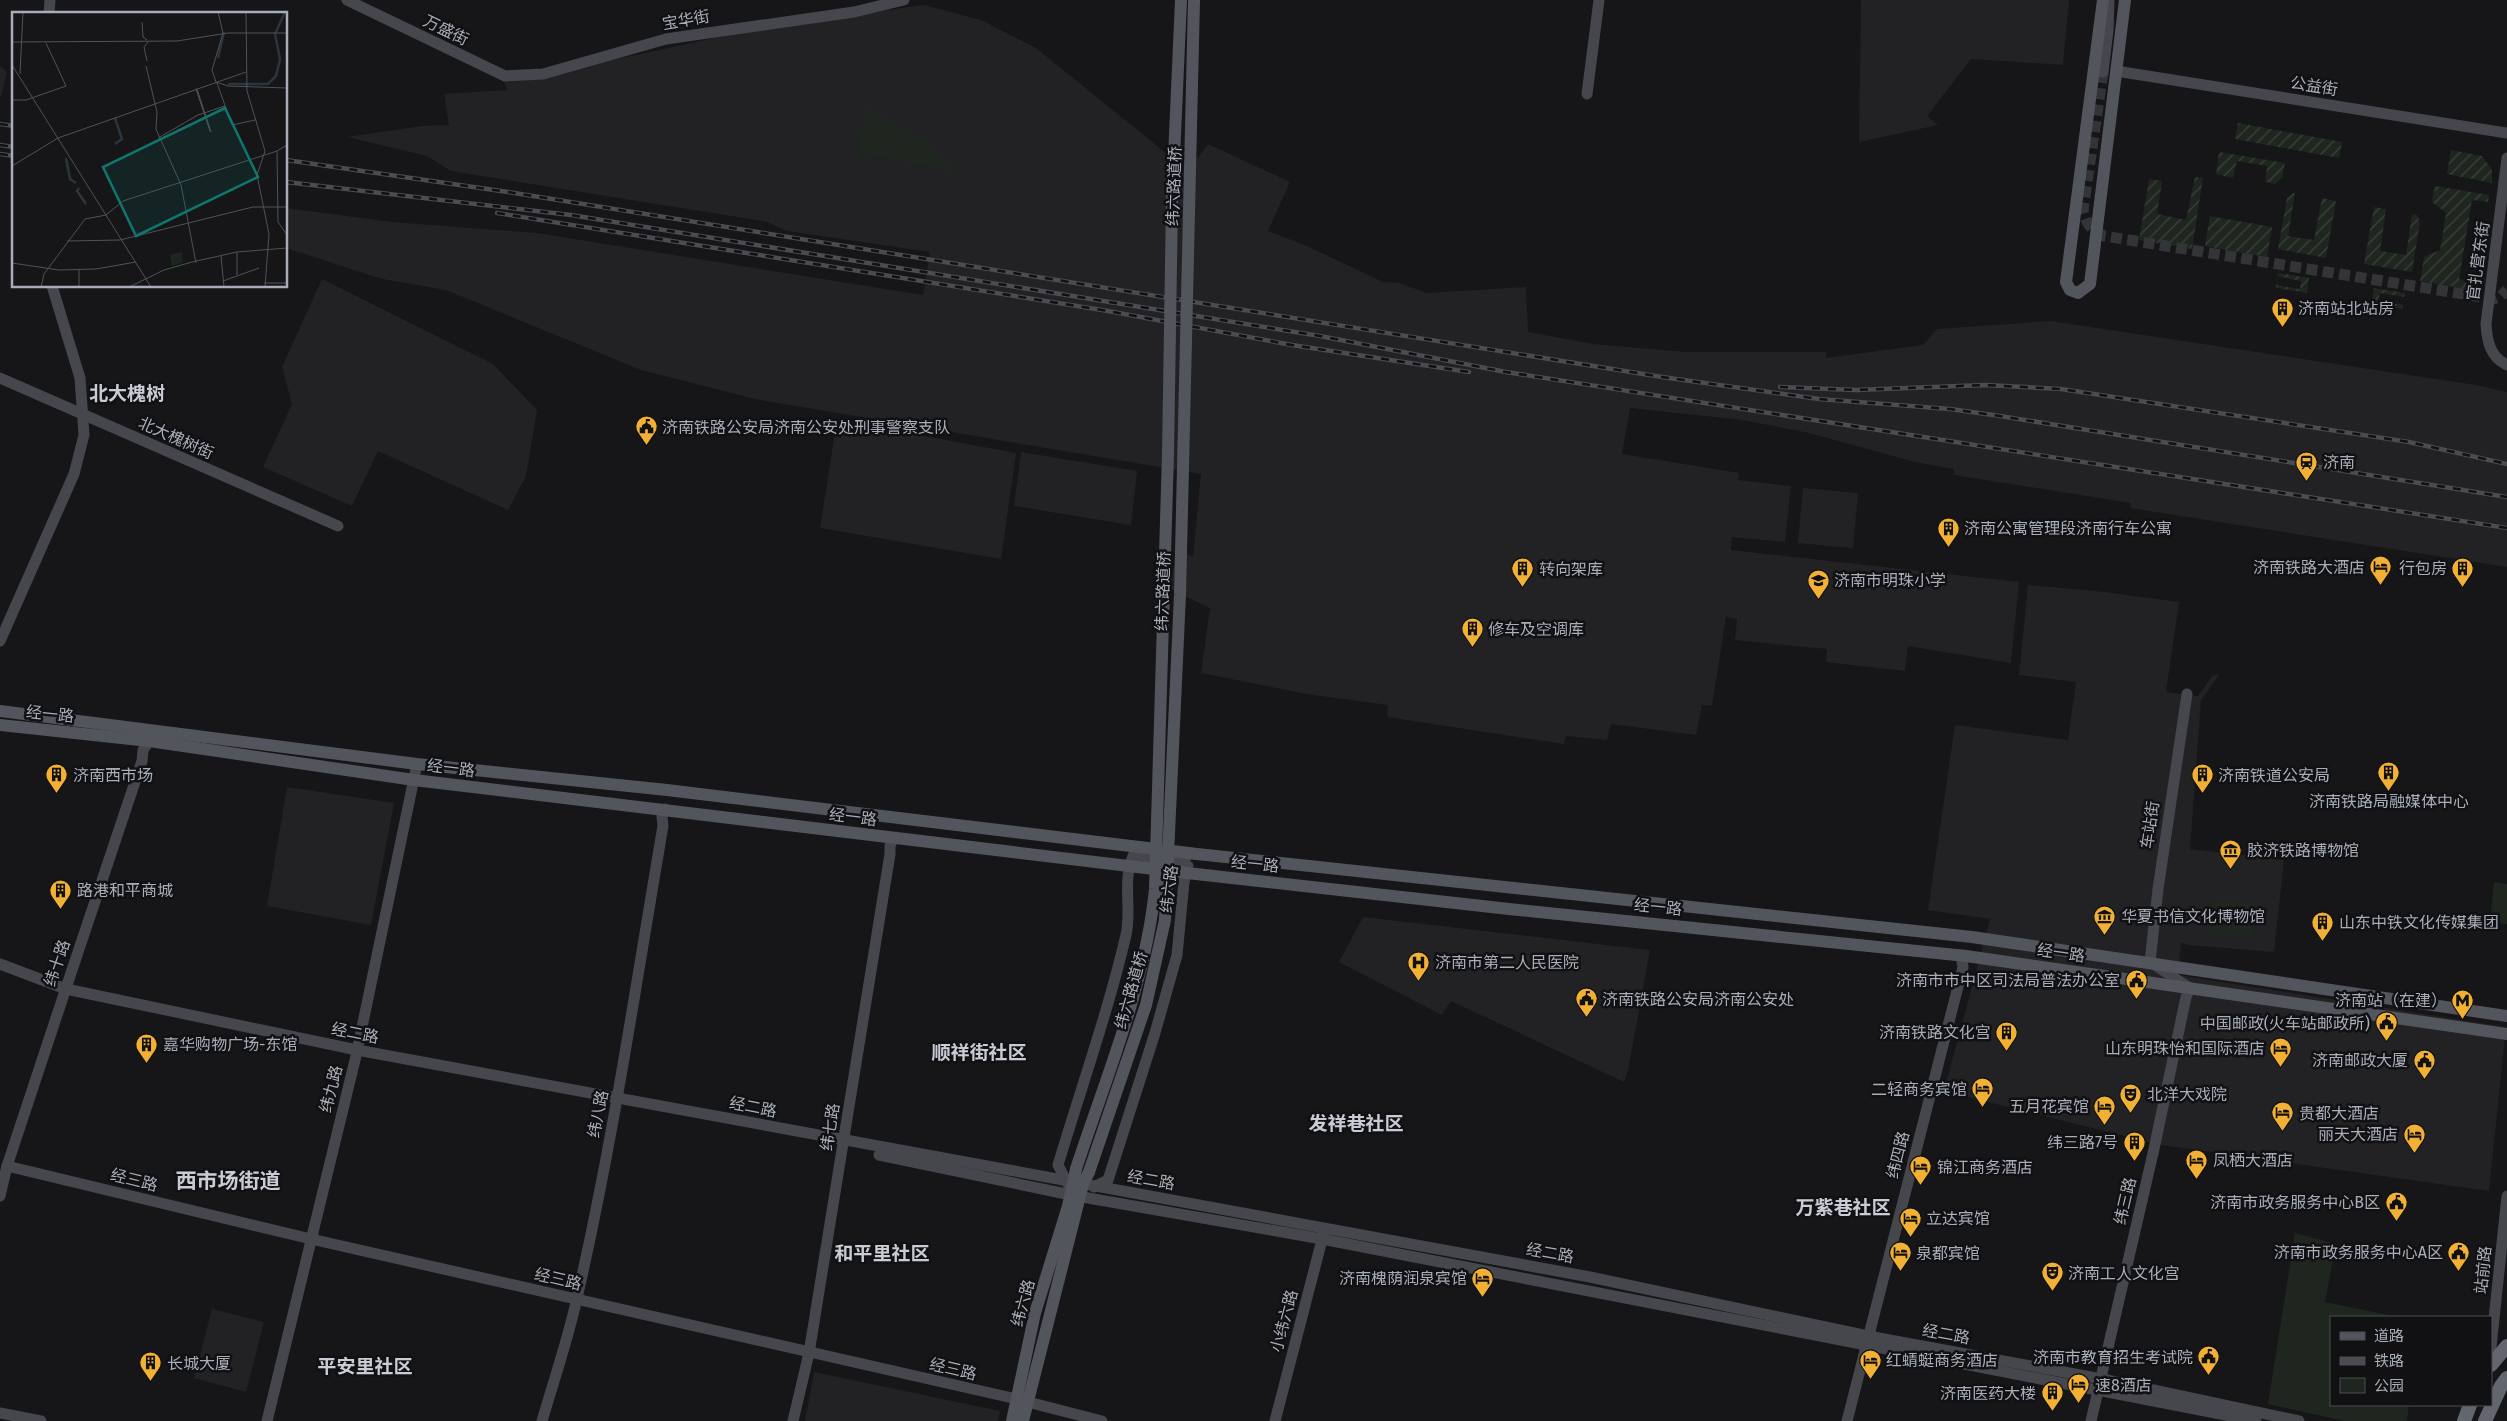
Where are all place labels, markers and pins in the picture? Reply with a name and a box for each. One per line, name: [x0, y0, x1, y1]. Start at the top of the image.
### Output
building icon: 济南站北站房: [2270, 296, 2294, 327]
place label: 济南站北站房: [2298, 299, 2394, 318]
public building icon: 济南铁路公安局济南公安处刑事警察支队: [634, 415, 658, 446]
place label: 济南铁路公安局济南公安处刑事警察支队: [662, 418, 950, 437]
station icon: 济南: [2295, 450, 2319, 481]
place label: 济南: [2323, 453, 2355, 472]
building icon: 济南公寓管理段济南行车公寓: [1936, 516, 1960, 547]
place label: 济南公寓管理段济南行车公寓: [1964, 519, 2172, 538]
hotel icon: 济南铁路大酒店: [2369, 555, 2393, 586]
building icon: 行包房: [2451, 556, 2475, 587]
building icon: 转向架库: [1511, 557, 1535, 588]
place label: 济南铁路大酒店: [2253, 558, 2365, 577]
place label: 行包房: [2399, 559, 2447, 578]
place label: 转向架库: [1539, 560, 1603, 579]
school or university icon: 济南市明珠小学: [1806, 568, 1830, 599]
place label: 济南市明珠小学: [1834, 571, 1946, 590]
building icon: 修车及空调库: [1460, 617, 1484, 648]
place label: 修车及空调库: [1488, 620, 1584, 639]
building icon: 济南铁路局融媒体中心: [2377, 760, 2401, 791]
building icon: 济南西市场: [45, 763, 69, 794]
building icon: 济南铁道公安局: [2190, 763, 2214, 794]
place label: 济南西市场: [73, 766, 153, 785]
place label: 济南铁道公安局: [2218, 766, 2330, 785]
place label: 济南铁路局融媒体中心: [2309, 792, 2469, 811]
museum icon: 胶济铁路博物馆: [2219, 838, 2243, 869]
place label: 胶济铁路博物馆: [2247, 841, 2359, 860]
building icon: 路港和平商城: [49, 878, 73, 909]
place label: 路港和平商城: [77, 881, 173, 900]
museum icon: 华夏书信文化博物馆: [2093, 904, 2117, 935]
place label: 华夏书信文化博物馆: [2121, 907, 2265, 926]
building icon: 山东中铁文化传媒集团: [2311, 910, 2335, 941]
place label: 山东中铁文化传媒集团: [2339, 913, 2499, 932]
hospital icon: 济南市第二人民医院: [1407, 950, 1431, 981]
place label: 济南市第二人民医院: [1435, 953, 1579, 972]
public building icon: 济南市市中区司法局普法办公室: [2124, 968, 2148, 999]
place label: 济南市市中区司法局普法办公室: [1896, 971, 2120, 990]
public building icon: 济南铁路公安局济南公安处: [1574, 987, 1598, 1018]
metro station icon: 济南站（在建）: [2451, 988, 2475, 1019]
place label: 济南铁路公安局济南公安处: [1602, 990, 1794, 1009]
place label: 济南站（在建）: [2335, 991, 2447, 1010]
public building icon: 中国邮政(火车站邮政所): [2374, 1011, 2398, 1042]
place label: 中国邮政(火车站邮政所): [2200, 1014, 2370, 1033]
building icon: 济南铁路文化宫: [1995, 1020, 2019, 1051]
place label: 济南铁路文化宫: [1879, 1023, 1991, 1042]
building icon: 嘉华购物广场-东馆: [135, 1032, 159, 1063]
place label: 嘉华购物广场-东馆: [163, 1035, 297, 1054]
hotel icon: 山东明珠怡和国际酒店: [2269, 1036, 2293, 1067]
place label: 山东明珠怡和国际酒店: [2105, 1039, 2265, 1058]
public building icon: 济南邮政大厦: [2412, 1048, 2436, 1079]
place label: 济南邮政大厦: [2312, 1051, 2408, 1070]
hotel icon: 二轻商务宾馆: [1971, 1077, 1995, 1108]
place label: 二轻商务宾馆: [1871, 1080, 1967, 1099]
theatre icon: 北洋大戏院: [2119, 1082, 2143, 1113]
place label: 北洋大戏院: [2147, 1085, 2227, 1104]
hotel icon: 五月花宾馆: [2093, 1094, 2117, 1125]
place label: 五月花宾馆: [2009, 1097, 2089, 1116]
hotel icon: 贵都大酒店: [2271, 1101, 2295, 1132]
place label: 贵都大酒店: [2299, 1104, 2379, 1123]
hotel icon: 丽天大酒店: [2402, 1122, 2426, 1153]
place label: 丽天大酒店: [2318, 1125, 2398, 1144]
building icon: 纬三路7号: [2122, 1130, 2146, 1161]
place label: 纬三路7号: [2047, 1133, 2118, 1152]
hotel icon: 凤栖大酒店: [2185, 1148, 2209, 1179]
place label: 凤栖大酒店: [2213, 1151, 2293, 1170]
hotel icon: 锦江商务酒店: [1909, 1155, 1933, 1186]
place label: 锦江商务酒店: [1937, 1158, 2033, 1177]
public building icon: 济南市政务服务中心B区: [2384, 1190, 2408, 1221]
place label: 济南市政务服务中心B区: [2210, 1193, 2380, 1212]
hotel icon: 立达宾馆: [1898, 1206, 1922, 1237]
place label: 立达宾馆: [1926, 1209, 1990, 1228]
public building icon: 济南市政务服务中心A区: [2447, 1240, 2471, 1271]
hotel icon: 泉都宾馆: [1888, 1241, 1912, 1272]
place label: 济南市政务服务中心A区: [2274, 1243, 2443, 1262]
place label: 泉都宾馆: [1916, 1244, 1980, 1263]
theatre icon: 济南工人文化宫: [2040, 1261, 2064, 1292]
place label: 济南工人文化宫: [2068, 1264, 2180, 1283]
hotel icon: 济南槐荫润泉宾馆: [1471, 1266, 1495, 1297]
place label: 济南槐荫润泉宾馆: [1339, 1269, 1467, 1288]
public building icon: 济南市教育招生考试院: [2197, 1345, 2221, 1376]
hotel icon: 红蜻蜓商务酒店: [1858, 1348, 1882, 1379]
place label: 济南市教育招生考试院: [2033, 1348, 2193, 1367]
building icon: 长城大厦: [139, 1351, 163, 1382]
place label: 红蜻蜓商务酒店: [1886, 1351, 1998, 1370]
place label: 长城大厦: [167, 1354, 231, 1373]
hotel icon: 速8酒店: [2067, 1373, 2091, 1404]
place label: 速8酒店: [2095, 1376, 2152, 1395]
building icon: 济南医药大楼: [2040, 1381, 2064, 1412]
place label: 济南医药大楼: [1940, 1384, 2036, 1403]

